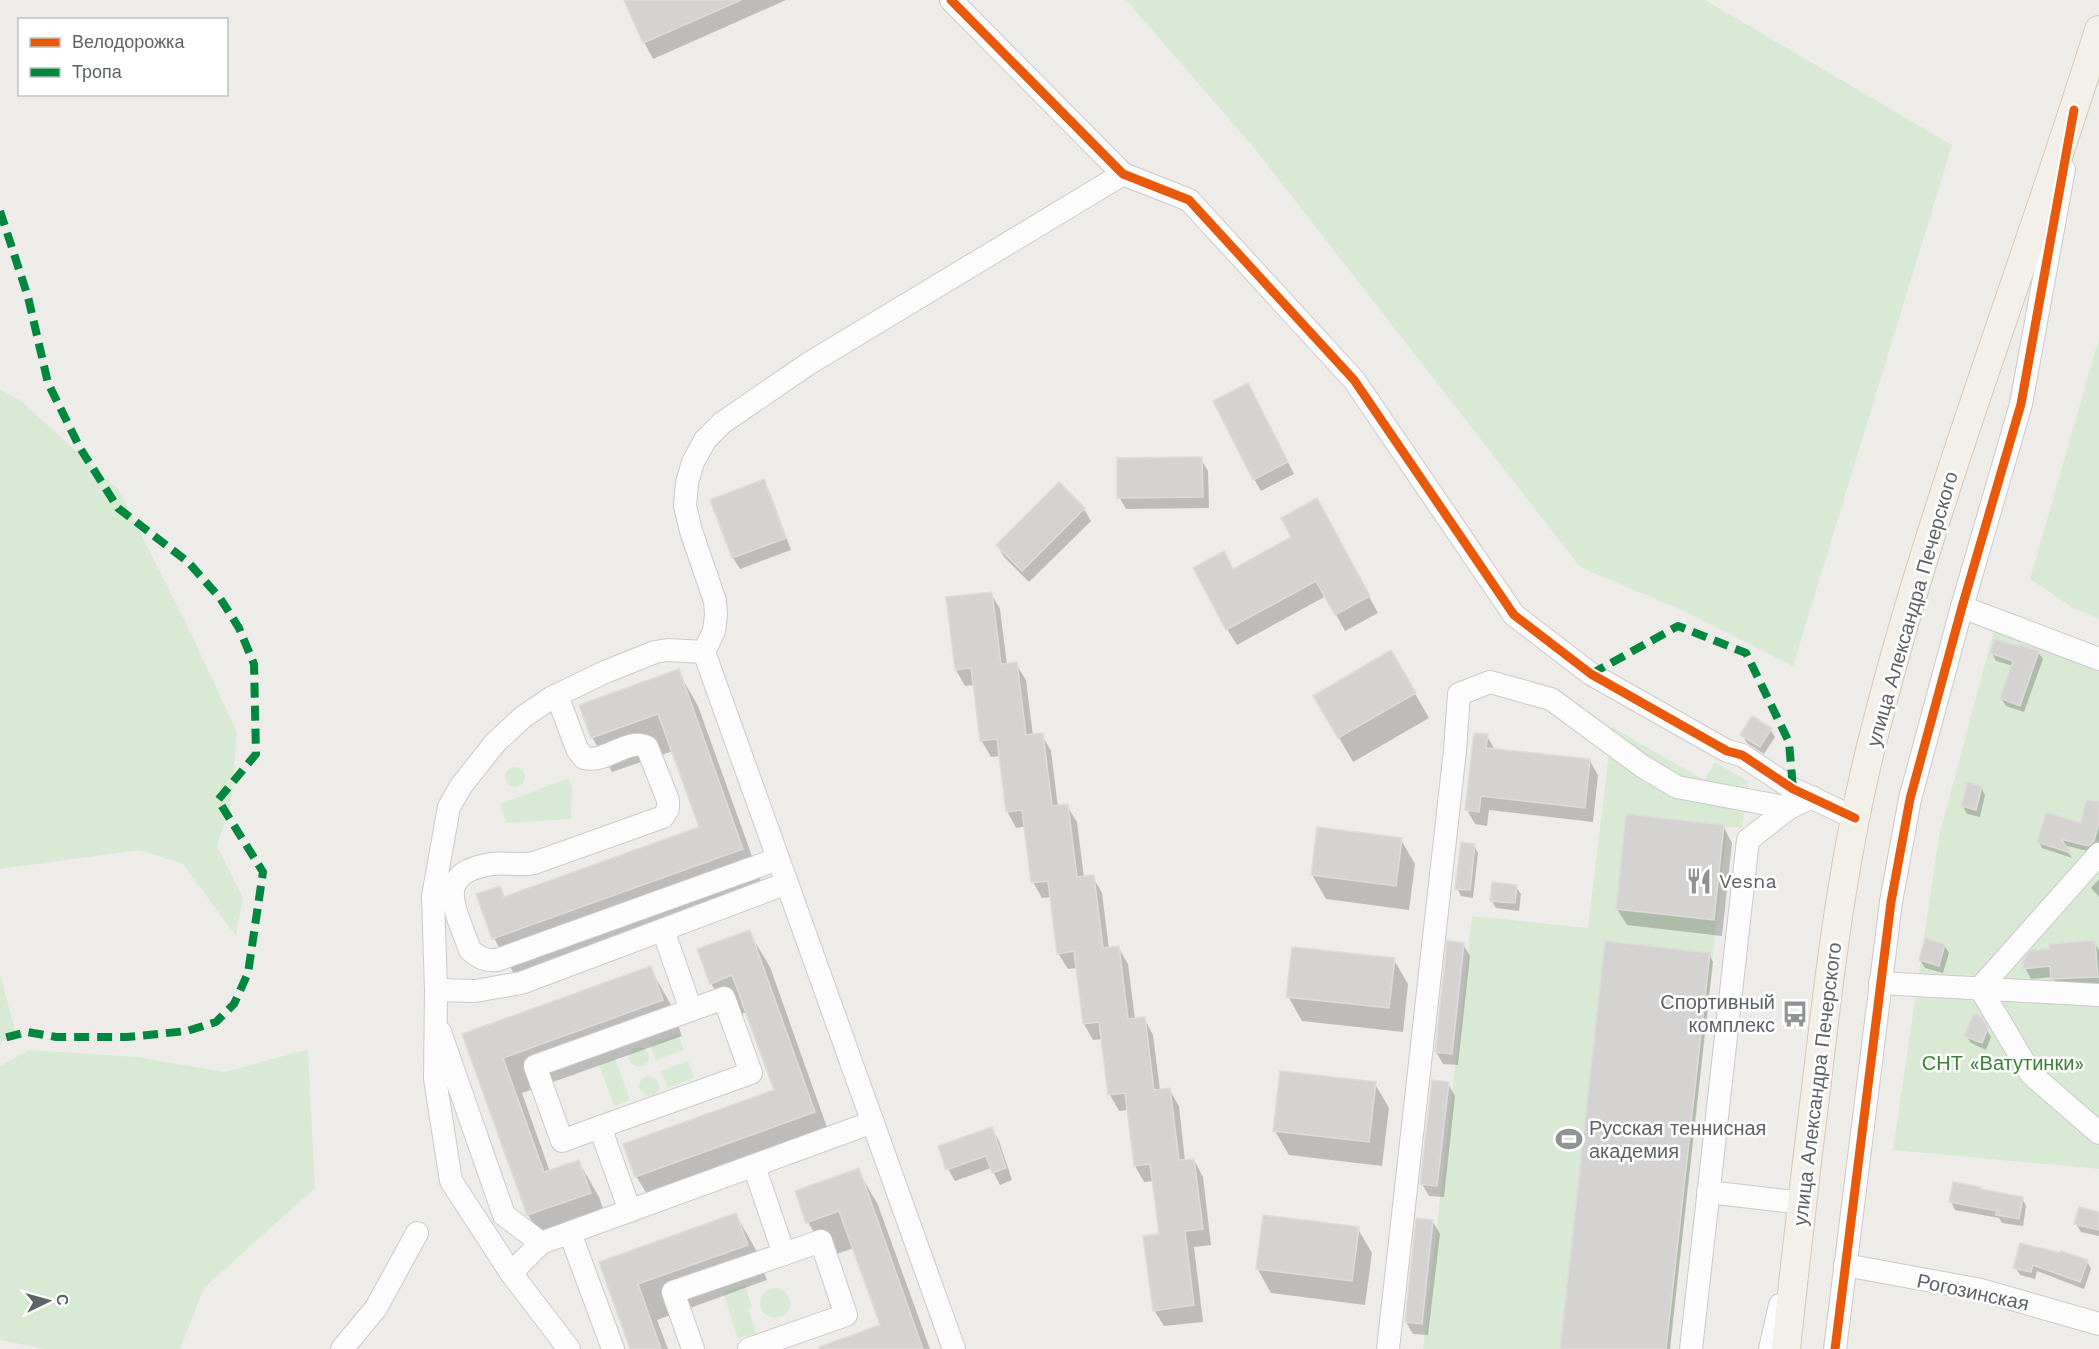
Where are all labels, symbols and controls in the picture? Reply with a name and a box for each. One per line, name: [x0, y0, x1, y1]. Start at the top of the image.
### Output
legend: [18, 18, 228, 96]
text: Велодорожка: [72, 31, 185, 52]
text: Тропа: [72, 61, 123, 82]
street label: улица Александра Печерского: [1861, 469, 1963, 749]
restaurant icon: Vesna: [1684, 866, 1714, 896]
place label: Vesna: [1719, 869, 1777, 893]
street label: улица Александра Печерского: [1788, 941, 1846, 1227]
place label: Спортивный комплекс: [1660, 990, 1775, 1037]
bus stop icon: Спортивный комплекс: [1780, 999, 1810, 1029]
park label: СНТ «Ватутинки»: [1922, 1051, 2084, 1075]
place label: Русская теннисная академия: [1589, 1116, 1766, 1163]
sports icon: Русская теннисная академия: [1554, 1124, 1584, 1154]
street label: Рогозинская: [1915, 1268, 2031, 1316]
north arrow: [18, 1271, 78, 1331]
text: С: [52, 1293, 72, 1307]

